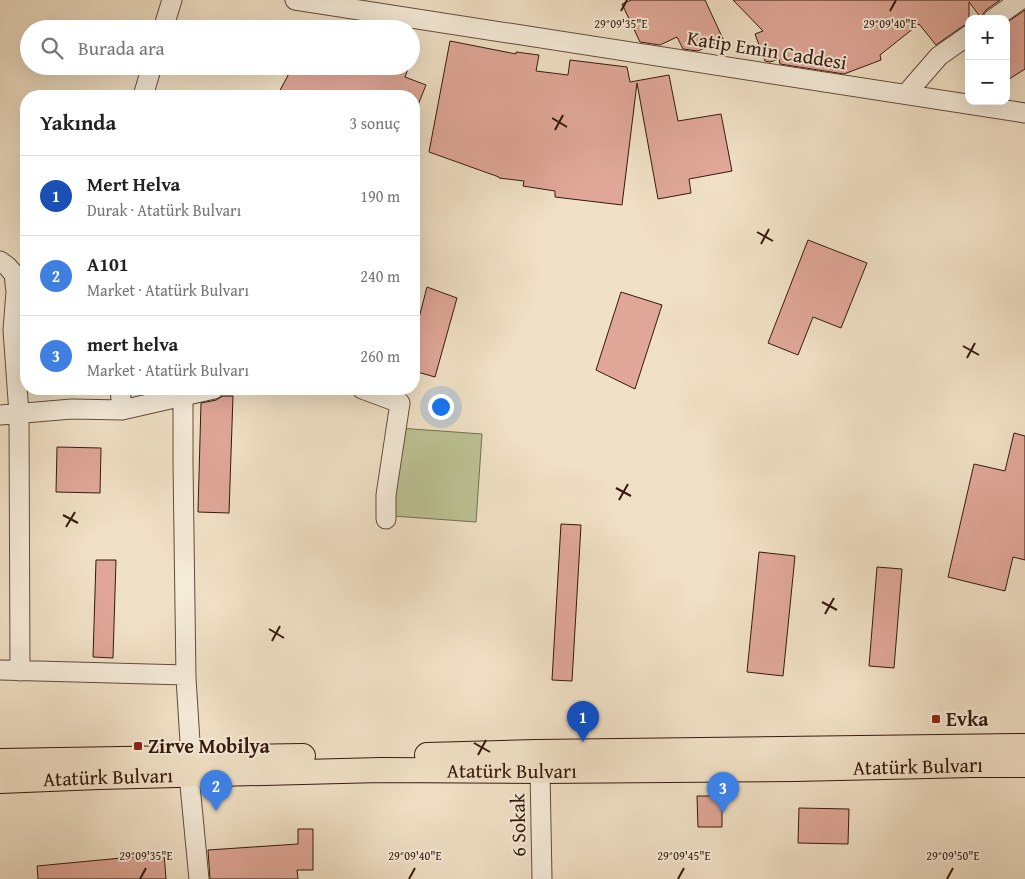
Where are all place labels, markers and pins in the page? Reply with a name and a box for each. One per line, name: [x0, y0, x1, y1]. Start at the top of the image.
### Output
pin: 1: [567, 701, 599, 742]
place label: Evka: [946, 704, 989, 733]
marker: Evka: [930, 713, 942, 725]
place label: Zirve Mobilya: [148, 731, 271, 760]
marker: Zirve Mobilya: [132, 740, 144, 752]
pin: 2: [200, 770, 232, 811]
pin: 3: [707, 772, 739, 813]

